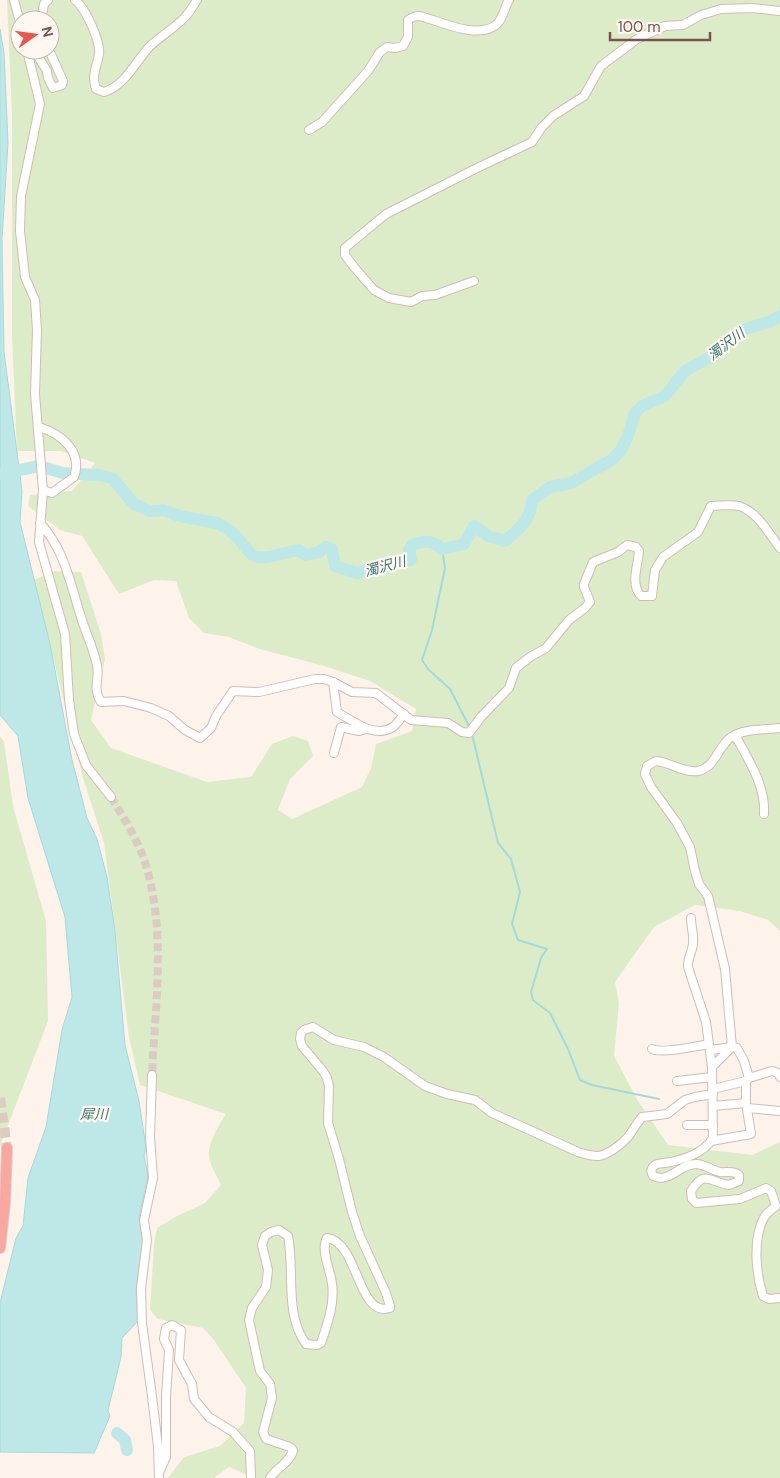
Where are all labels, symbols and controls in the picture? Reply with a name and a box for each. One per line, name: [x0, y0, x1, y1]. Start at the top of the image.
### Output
north arrow: [10, 10, 60, 60]
scale bar: [610, 10, 710, 42]
text: 100 m: [618, 17, 661, 37]
text: N: [38, 25, 58, 39]
water label: 濁沢川: [704, 323, 750, 364]
water label: 濁沢川: [362, 551, 410, 580]
water label: 犀川: [80, 1105, 110, 1123]

